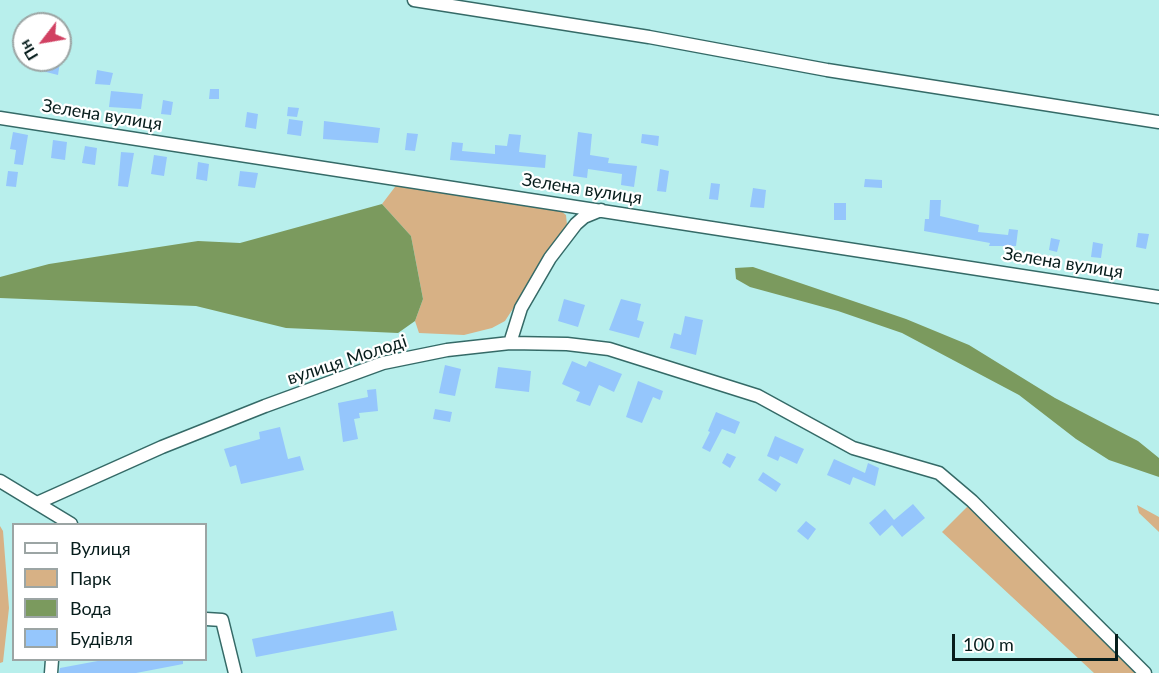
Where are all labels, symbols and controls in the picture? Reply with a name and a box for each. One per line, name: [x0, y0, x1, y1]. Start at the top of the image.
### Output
north arrow: [12, 12, 72, 72]
text: Пн: [14, 37, 41, 64]
street label: Зелена вулиця: [40, 95, 164, 135]
street label: Зелена вулиця: [520, 169, 644, 209]
street label: Зелена вулиця: [1001, 243, 1125, 283]
street label: вулиця Молоді: [284, 330, 410, 390]
legend: [12, 523, 207, 661]
text: Вулиця: [70, 537, 131, 559]
text: Парк: [70, 567, 111, 589]
text: Вода: [70, 597, 111, 619]
scale bar: [955, 622, 1122, 660]
text: Будівля: [70, 627, 133, 649]
text: 100 m: [963, 633, 1014, 655]

